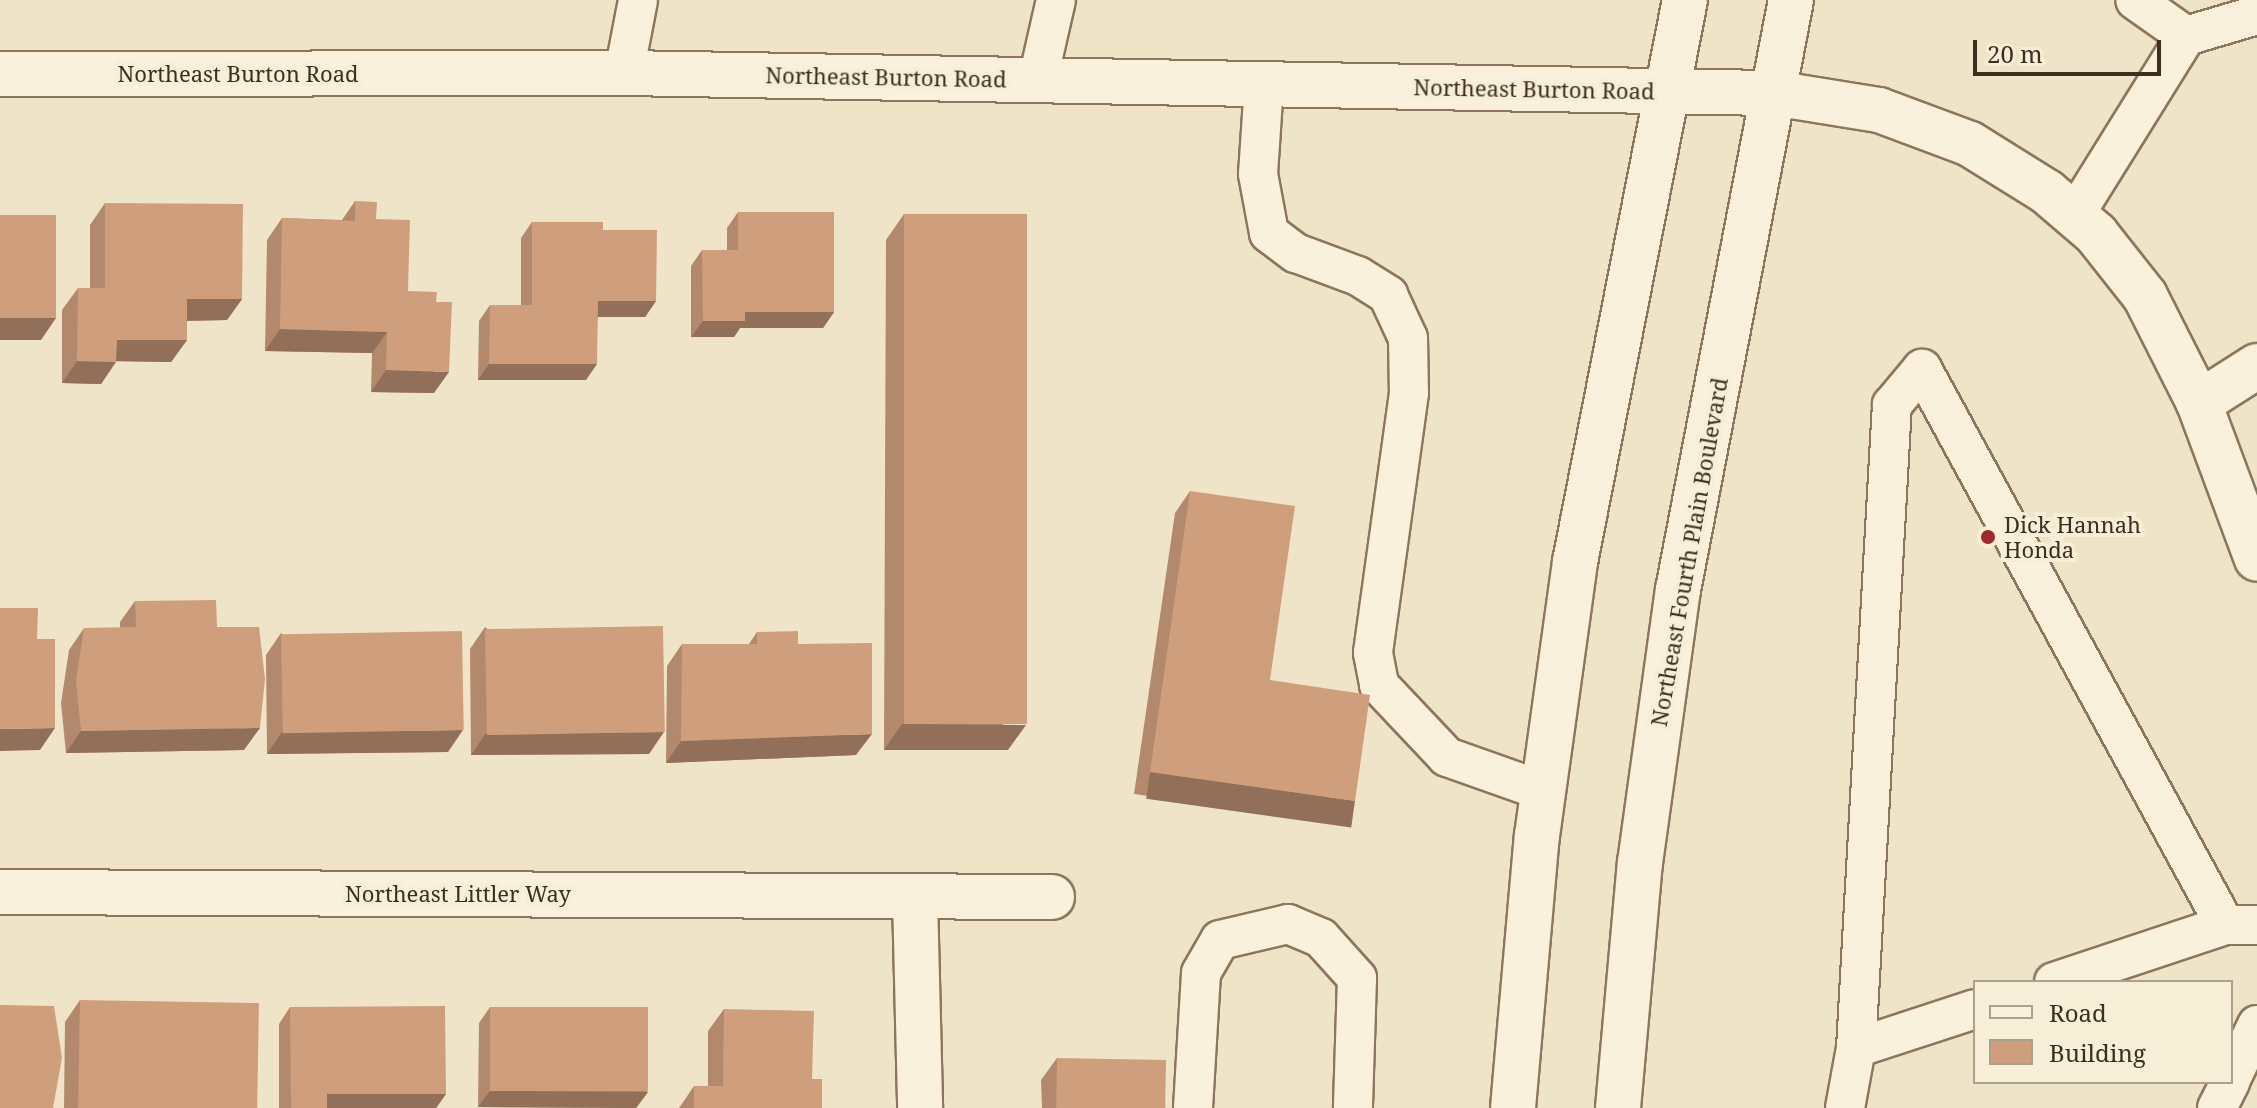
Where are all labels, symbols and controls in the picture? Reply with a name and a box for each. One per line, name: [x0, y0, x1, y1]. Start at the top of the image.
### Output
scale bar: [1977, 24, 2165, 74]
text: 20 m: [1987, 37, 2043, 70]
street label: Northeast Burton Road: [117, 61, 359, 87]
street label: Northeast Burton Road: [765, 62, 1007, 92]
street label: Northeast Burton Road: [1413, 74, 1655, 104]
street label: Northeast Fourth Plain Boulevard: [1645, 376, 1733, 728]
place label: Dick Hannah Honda: [2004, 511, 2141, 562]
marker: Dick Hannah Honda: [1979, 528, 1997, 546]
street label: Northeast Littler Way: [345, 881, 571, 907]
legend: [1973, 980, 2233, 1084]
text: Road: [2049, 996, 2107, 1029]
text: Building: [2049, 1036, 2146, 1069]

